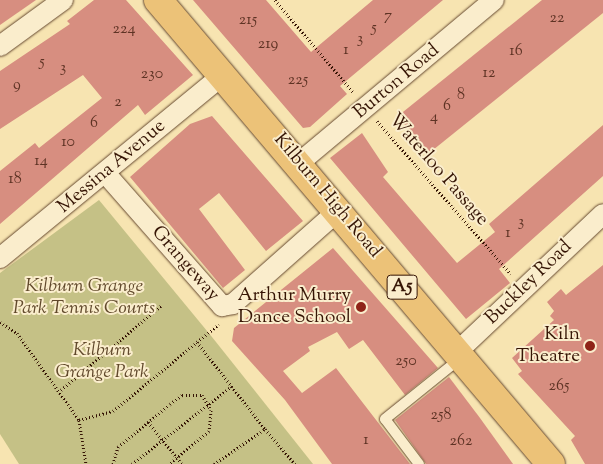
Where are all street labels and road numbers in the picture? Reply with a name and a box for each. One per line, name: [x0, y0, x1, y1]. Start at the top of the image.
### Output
street label: Burton Road: [349, 40, 445, 124]
street label: Waterloo Passage: [383, 109, 493, 231]
street label: Messina Avenue: [53, 115, 171, 219]
street label: Kilburn High Road: [268, 129, 386, 263]
street label: Grangeway: [146, 222, 224, 306]
street label: Buckley Road: [481, 236, 577, 330]
road number: A5: [386, 272, 418, 302]

